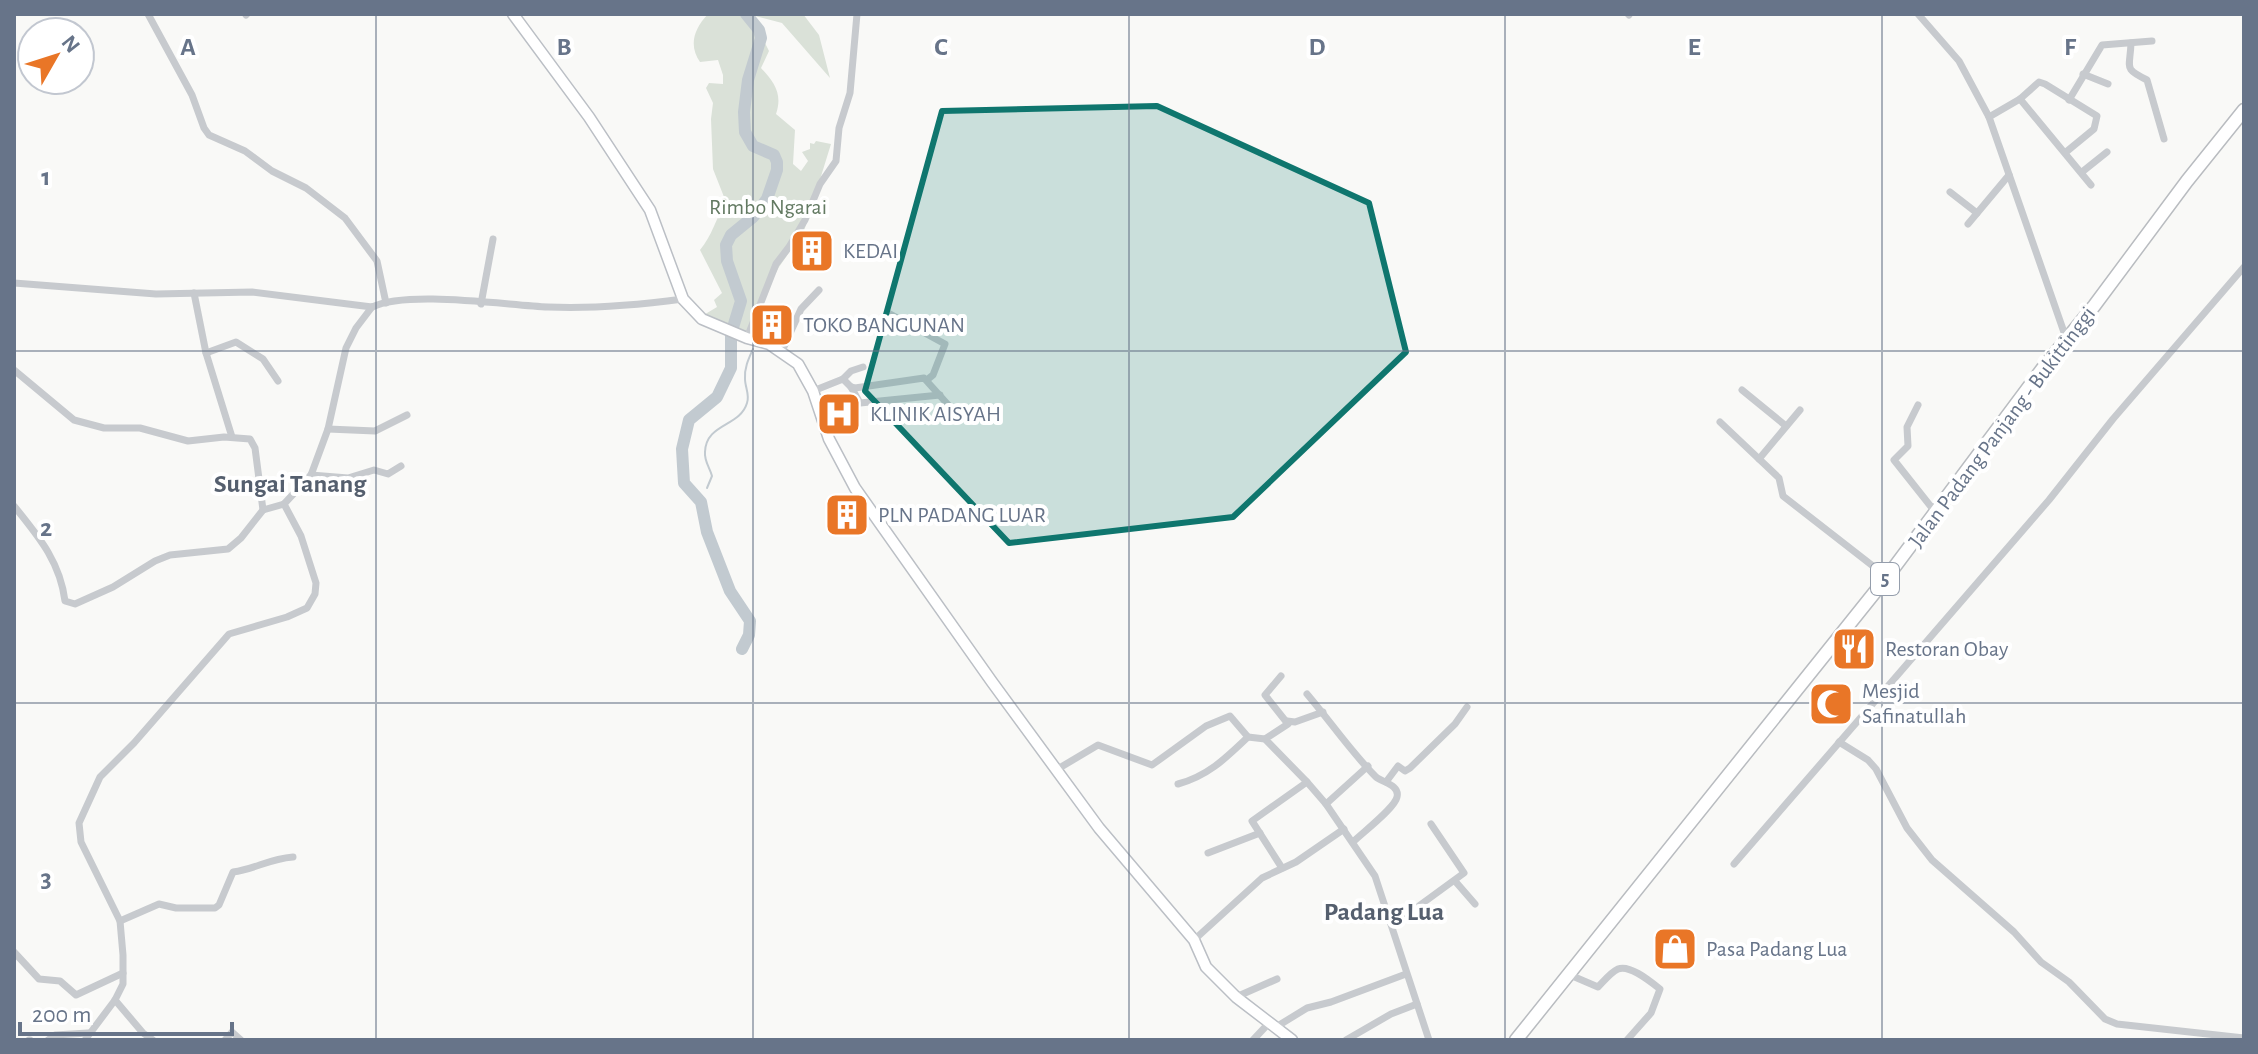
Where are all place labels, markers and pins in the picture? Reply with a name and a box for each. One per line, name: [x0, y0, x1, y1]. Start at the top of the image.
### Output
building icon: KEDAI: [788, 227, 836, 275]
place label: KEDAI: [843, 240, 898, 262]
building icon: TOKO BANGUNAN: [748, 301, 796, 349]
place label: TOKO BANGUNAN: [803, 314, 965, 336]
hospital icon: KLINIK AISYAH: [815, 390, 863, 438]
place label: KLINIK AISYAH: [870, 403, 1001, 425]
building icon: PLN PADANG LUAR: [823, 491, 871, 539]
place label: PLN PADANG LUAR: [878, 504, 1046, 526]
restaurant icon: Restoran Obay: [1830, 625, 1878, 673]
place label: Restoran Obay: [1885, 638, 2009, 660]
mosque icon: Mesjid Safinatullah: [1807, 680, 1855, 728]
place label: Mesjid Safinatullah: [1862, 680, 1966, 727]
shop icon: Pasa Padang Lua: [1651, 925, 1699, 973]
place label: Pasa Padang Lua: [1706, 938, 1848, 960]

